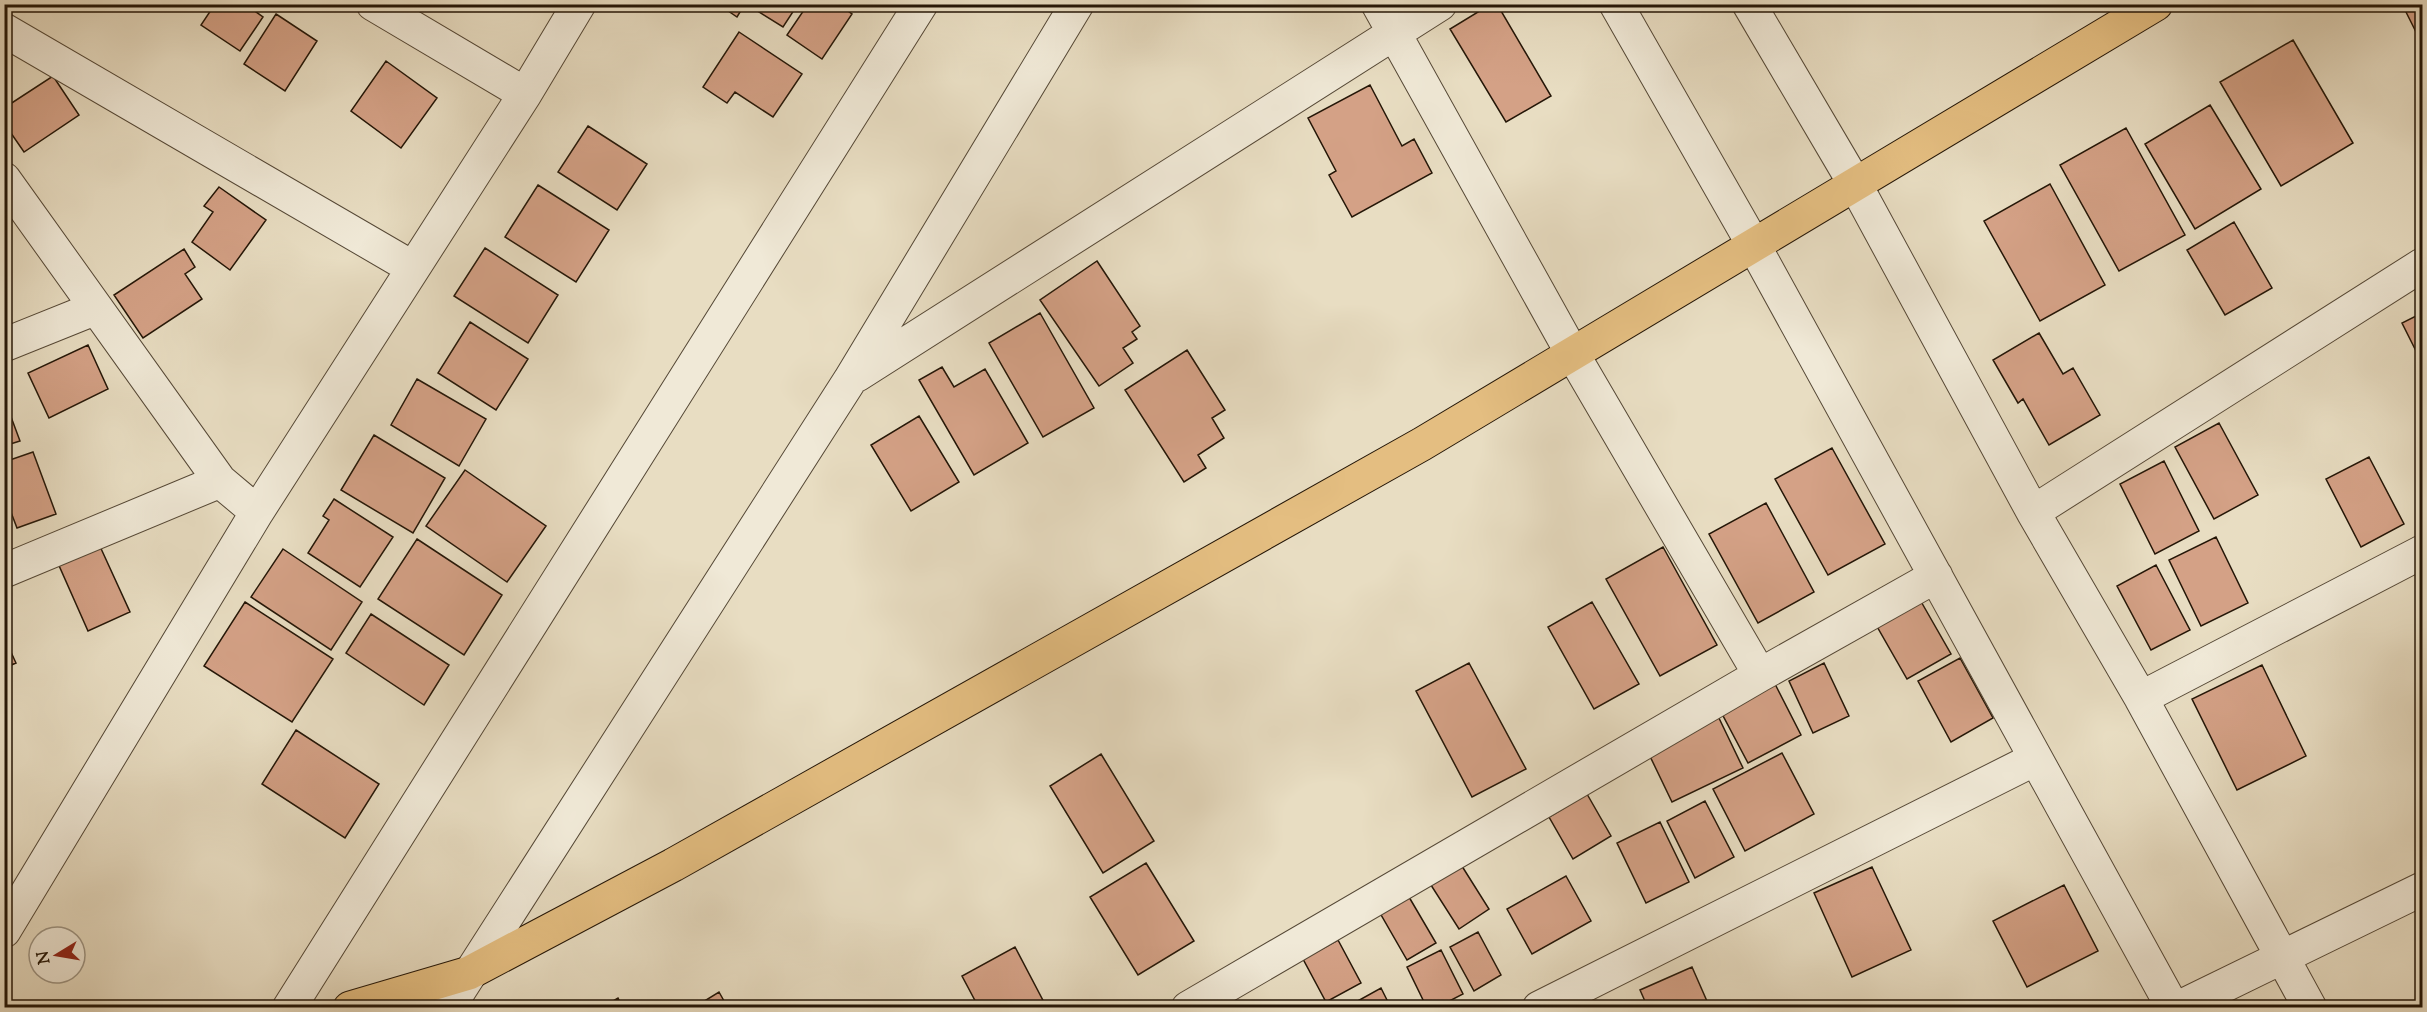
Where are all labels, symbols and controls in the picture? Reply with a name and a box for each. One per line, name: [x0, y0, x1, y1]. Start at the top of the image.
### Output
north arrow: [27, 925, 87, 985]
text: N: [32, 949, 57, 966]

